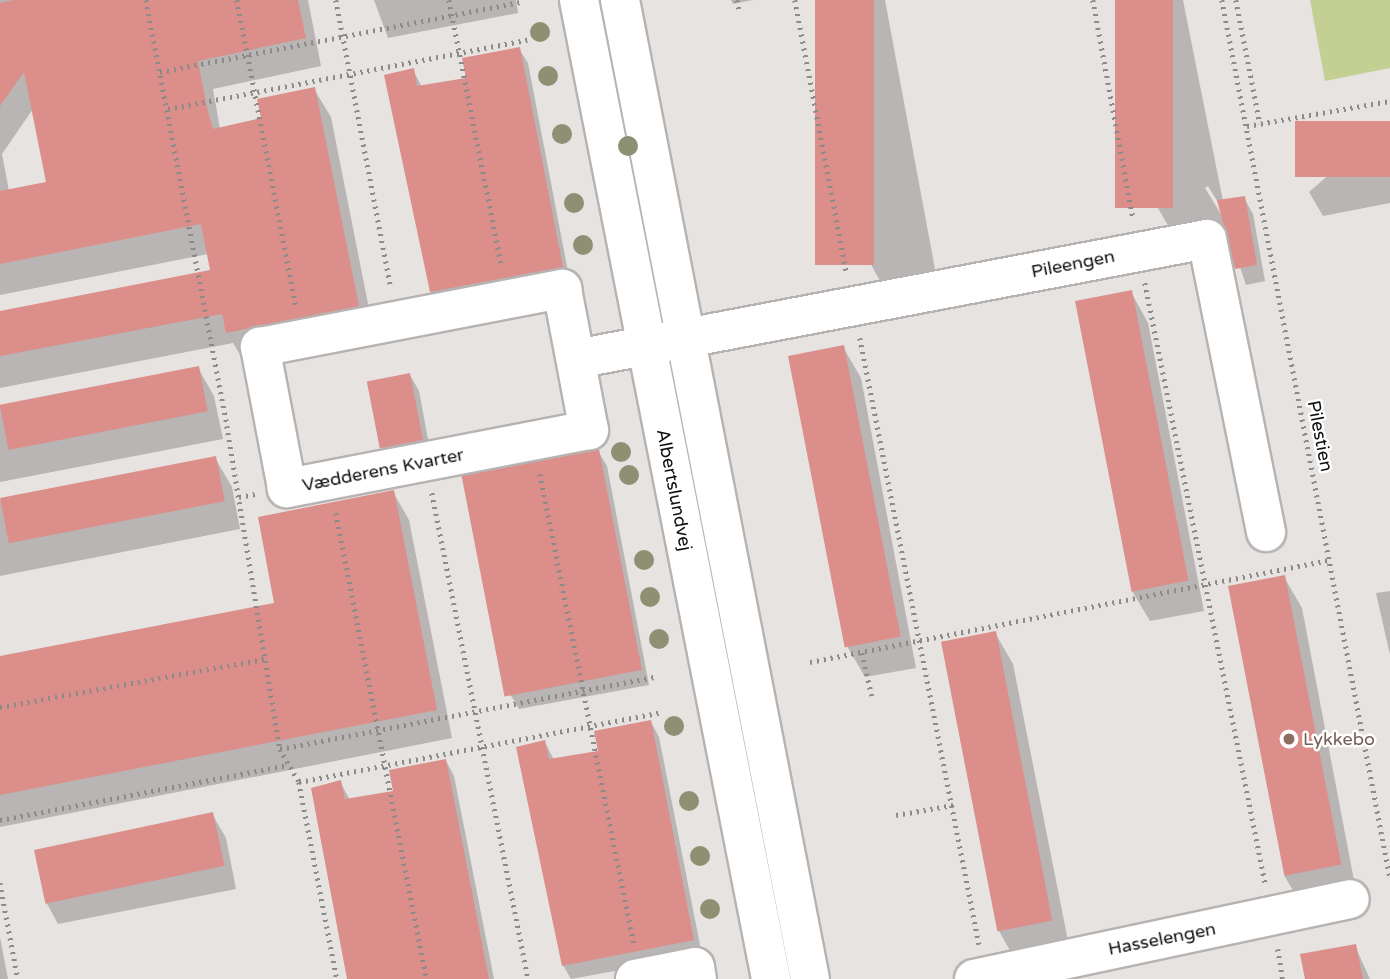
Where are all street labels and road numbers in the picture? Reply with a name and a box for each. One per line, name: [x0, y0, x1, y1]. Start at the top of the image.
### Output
street label: Pileengen: [1029, 245, 1117, 283]
street label: Pilestien: [1303, 399, 1337, 473]
street label: Albertslundvej: [652, 427, 696, 553]
street label: Vædderens Kvarter: [300, 444, 466, 496]
street label: Hasselengen: [1106, 918, 1218, 960]

